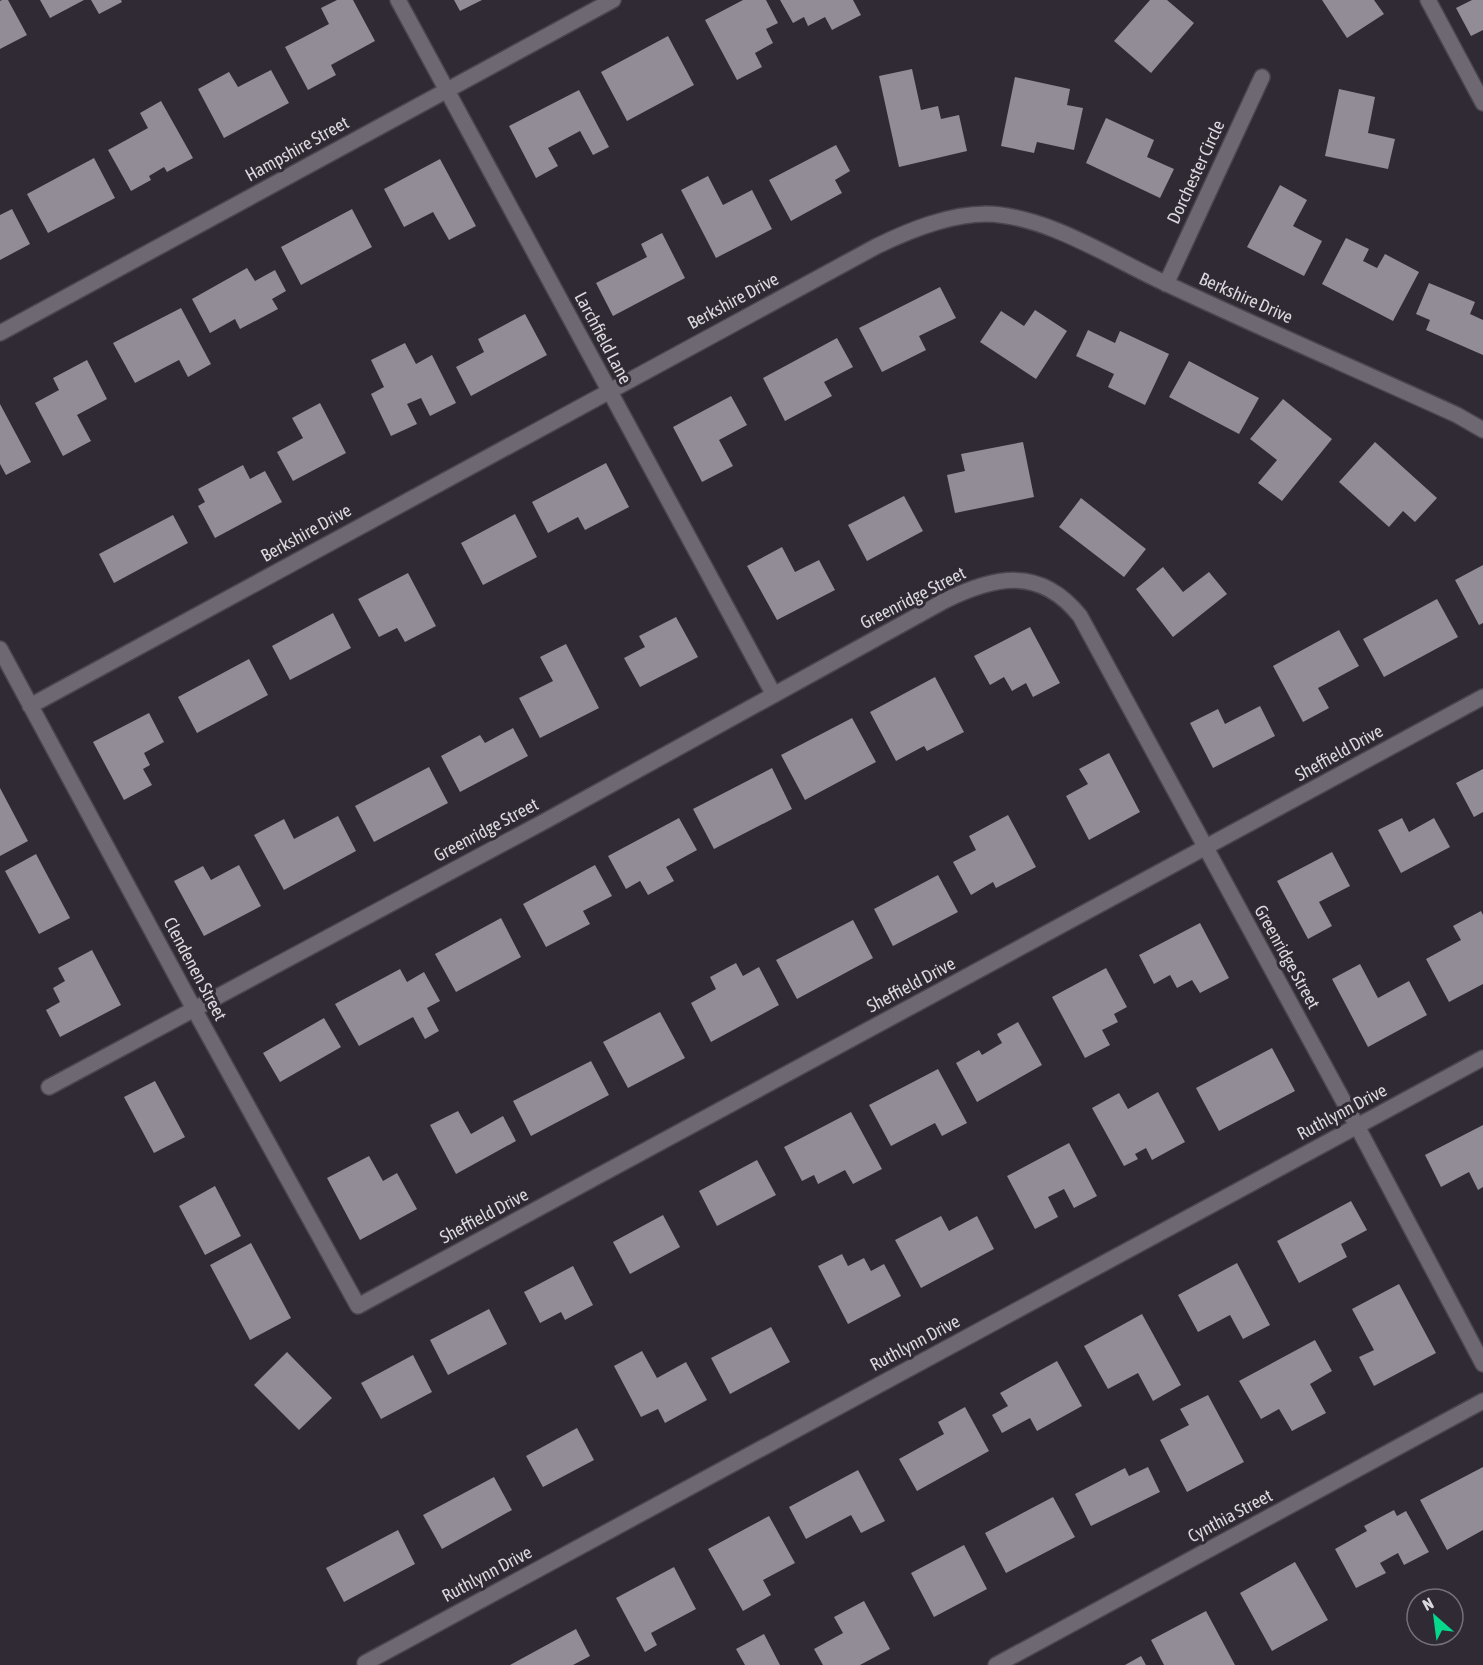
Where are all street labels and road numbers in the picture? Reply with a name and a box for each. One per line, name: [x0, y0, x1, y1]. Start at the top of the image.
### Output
street label: Hampshire Street: [241, 112, 352, 186]
street label: Dorchester Circle: [1162, 117, 1229, 227]
street label: Berkshire Drive: [684, 268, 782, 333]
street label: Berkshire Drive: [1196, 268, 1296, 327]
street label: Larchfield Lane: [570, 288, 636, 387]
street label: Berkshire Drive: [257, 499, 355, 566]
street label: Greenridge Street: [857, 562, 969, 633]
street label: Sheffield Drive: [1291, 720, 1386, 785]
street label: Greenridge Street: [430, 793, 542, 866]
street label: Greenridge Street: [1250, 901, 1325, 1012]
street label: Clendenen Street: [159, 914, 231, 1024]
street label: Sheffield Drive: [863, 953, 959, 1017]
street label: Ruthlynn Drive: [1293, 1079, 1390, 1144]
street label: Sheffield Drive: [436, 1184, 532, 1248]
street label: Ruthlynn Drive: [866, 1310, 963, 1375]
street label: Cynthia Street: [1184, 1485, 1276, 1547]
street label: Ruthlynn Drive: [438, 1541, 535, 1606]

